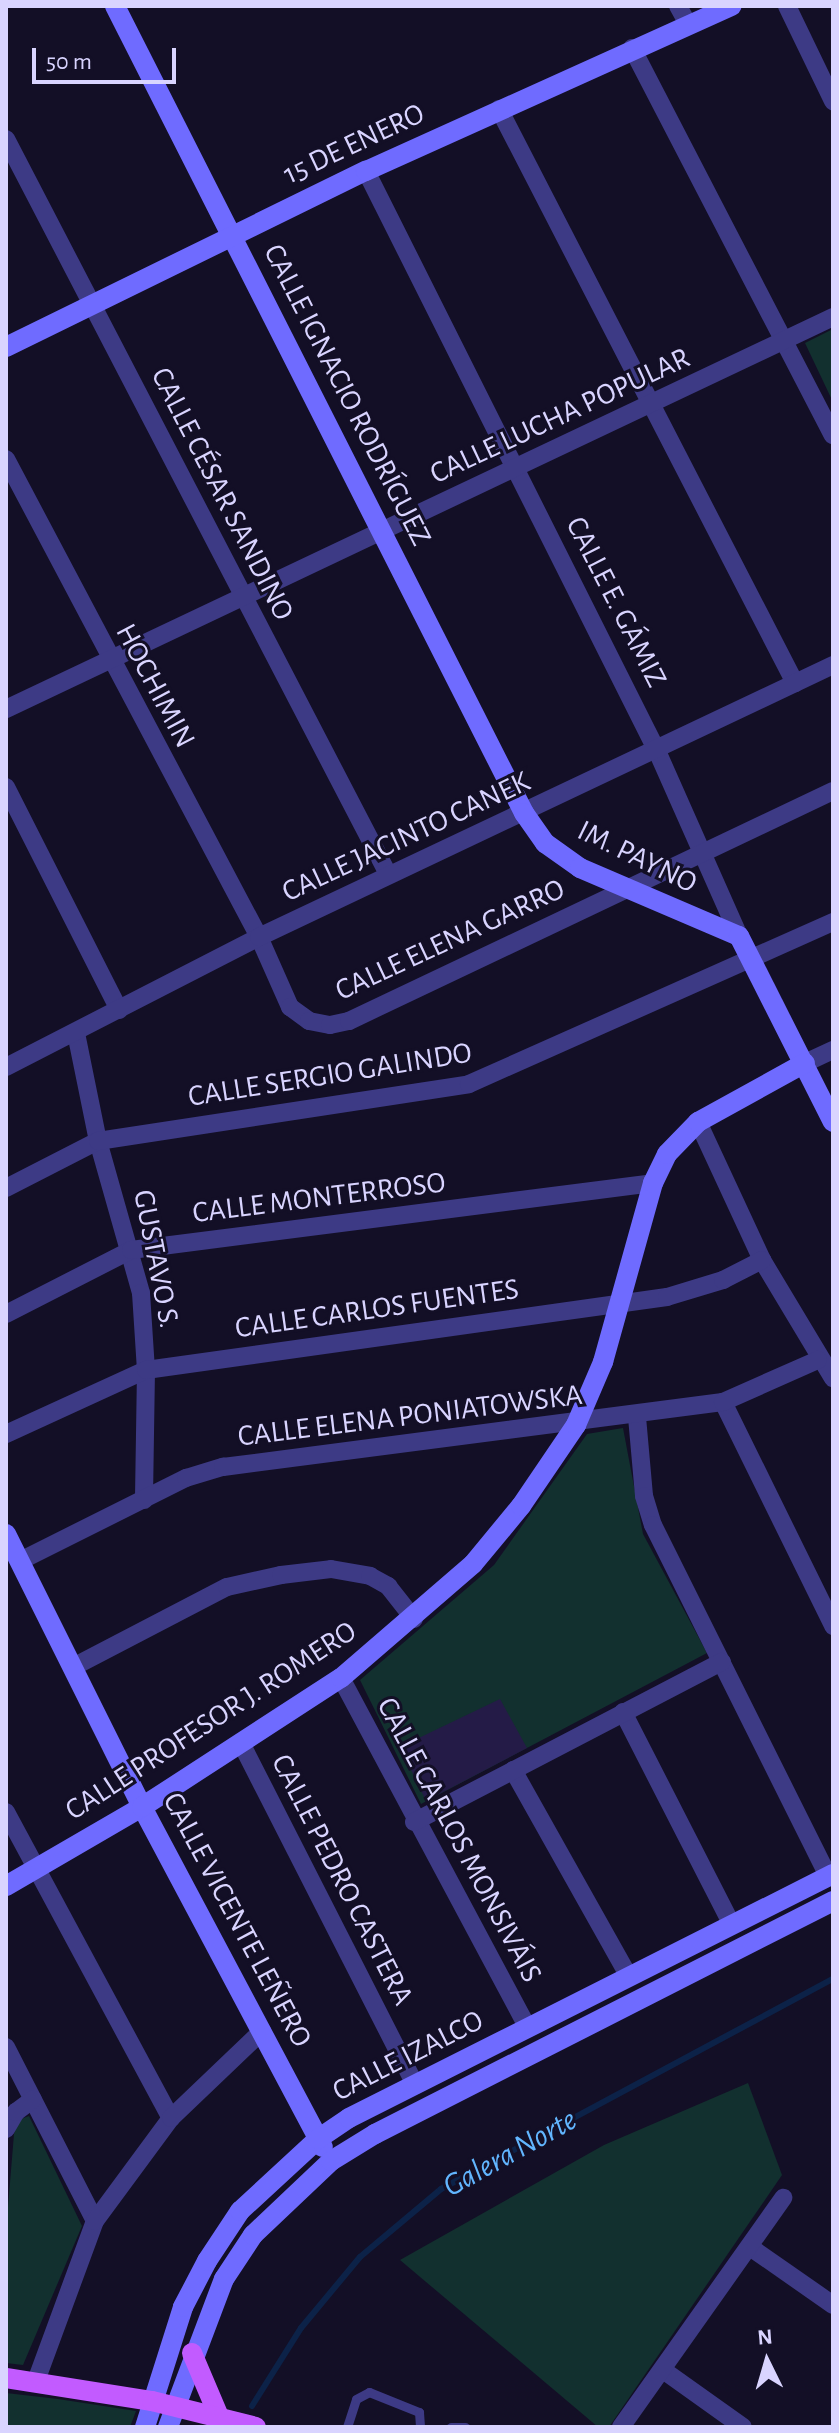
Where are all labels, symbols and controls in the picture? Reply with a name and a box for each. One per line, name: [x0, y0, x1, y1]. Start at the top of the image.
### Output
scale bar: [36, 32, 180, 82]
text: 50 m: [46, 50, 92, 74]
street label: 15 DE ENERO: [278, 96, 430, 192]
street label: CALLE IGNACIO RODRÍGUEZ: [255, 238, 439, 552]
street label: CALLE LUCHA POPULAR: [424, 340, 696, 492]
street label: CALLE CÉSAR SANDINO: [143, 362, 301, 626]
street label: CALLE E. GÁMIZ: [558, 511, 674, 693]
street label: HOCHIMIN: [107, 618, 203, 754]
street label: CALLE JACINTO CANEK: [276, 764, 536, 910]
street label: IM. PAYNO: [571, 813, 703, 901]
street label: CALLE ELENA GARRO: [330, 871, 570, 1009]
street label: CALLE SERGIO GALINDO: [186, 1035, 474, 1115]
street label: CALLE MONTERROSO: [190, 1165, 448, 1231]
street label: GUSTAVO S.: [125, 1187, 187, 1331]
street label: CALLE CARLOS FUENTES: [233, 1271, 521, 1347]
street label: CALLE ELENA PONIATOWSKA: [236, 1377, 584, 1455]
street label: CALLE PROFESOR J. ROMERO: [59, 1613, 363, 1829]
street label: CALLE CARLOS MONSIVÁIS: [369, 1692, 549, 1988]
street label: CALLE PEDRO CASTERA: [263, 1748, 421, 2012]
street label: CALLE VICENTE LEÑERO: [155, 1786, 319, 2054]
street label: CALLE IZALCO: [327, 2003, 489, 2109]
water label: Galera Norte: [436, 2101, 584, 2205]
north arrow: [727, 2321, 807, 2401]
text: N: [756, 2325, 773, 2349]

